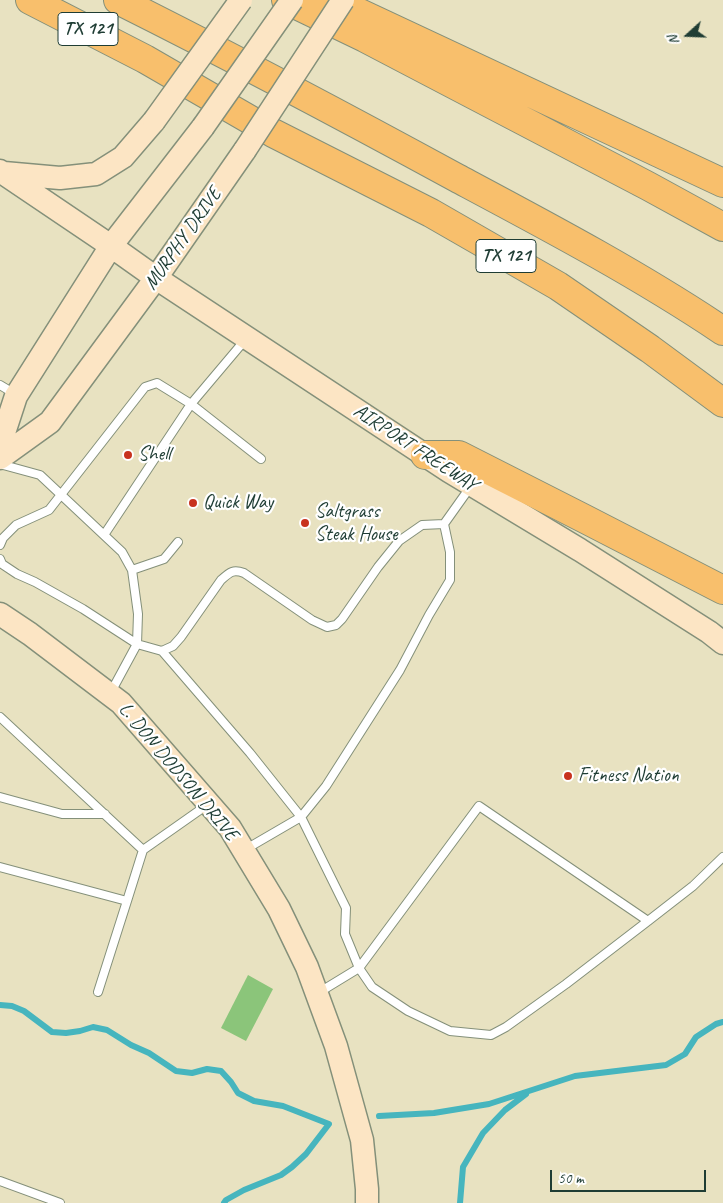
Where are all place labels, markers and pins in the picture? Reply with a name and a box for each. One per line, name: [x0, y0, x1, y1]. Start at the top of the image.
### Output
place label: Shell: [138, 443, 171, 467]
marker: Shell: [122, 449, 134, 461]
place label: Quick Way: [203, 491, 273, 515]
marker: Quick Way: [187, 497, 199, 509]
place label: Saltgrass Steak House: [315, 500, 397, 547]
marker: Saltgrass Steak House: [299, 517, 311, 529]
place label: Fitness Nation: [578, 764, 679, 788]
marker: Fitness Nation: [562, 770, 574, 782]

